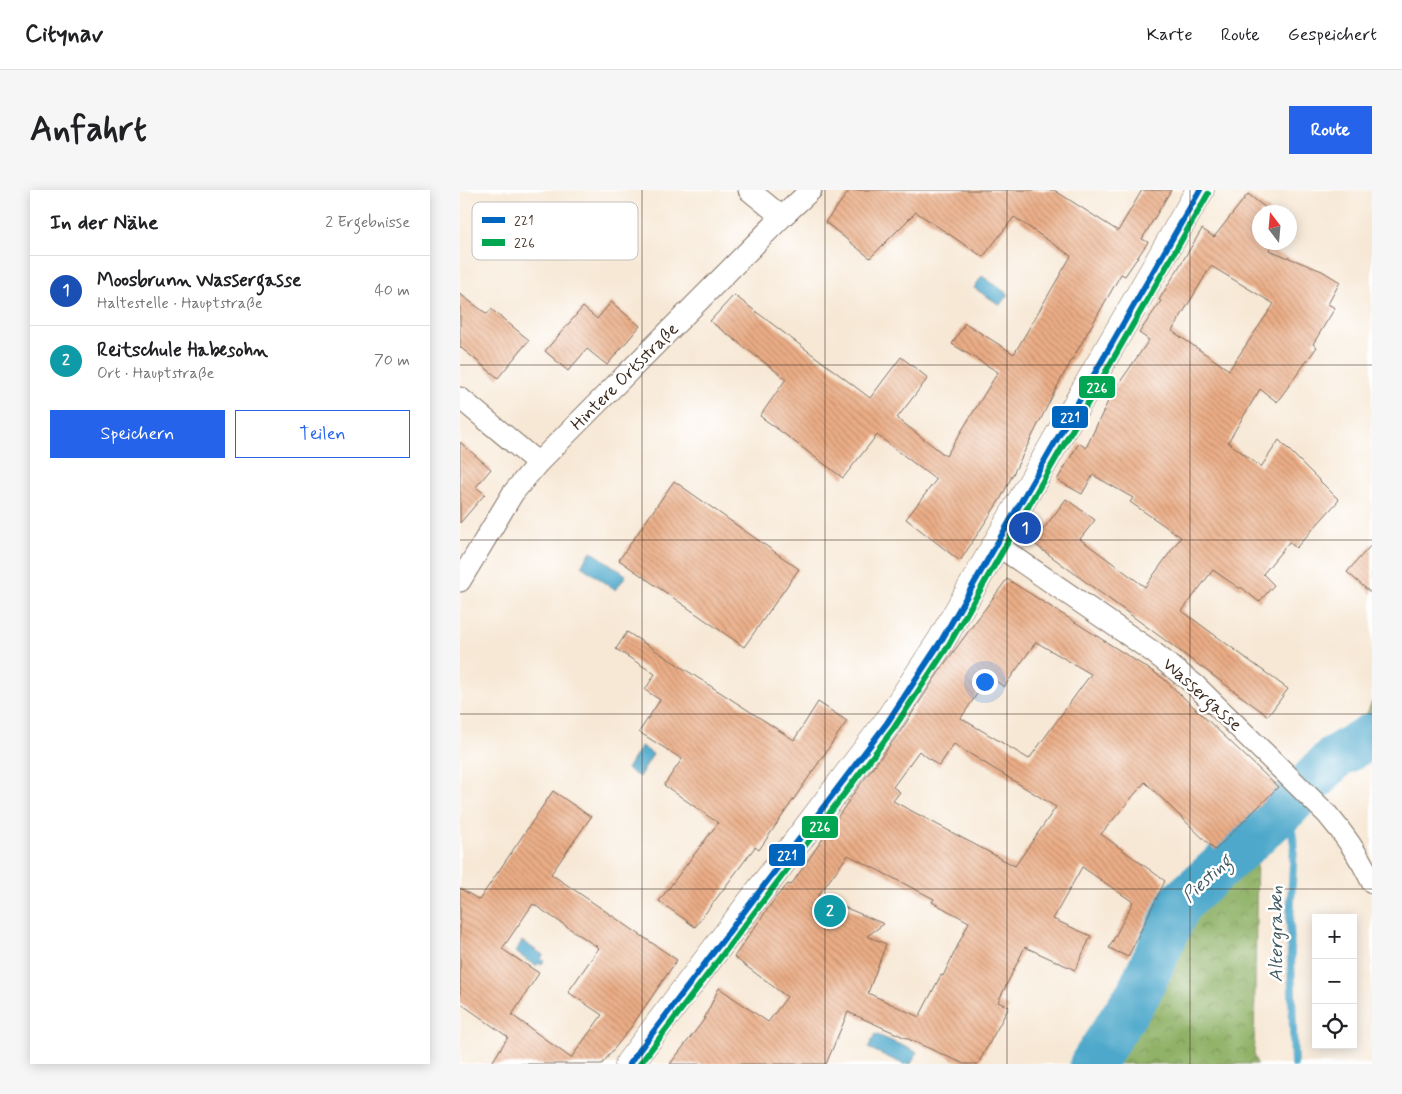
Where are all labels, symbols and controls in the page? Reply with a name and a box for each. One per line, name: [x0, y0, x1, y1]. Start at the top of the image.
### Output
text: Citynav: [25, 19, 103, 50]
text: Karte: [1147, 23, 1193, 47]
text: Route: [1221, 23, 1260, 47]
text: Gespeichert: [1288, 23, 1377, 47]
button: Route: [1289, 106, 1372, 154]
text: Anfahrt: [30, 107, 147, 153]
legend: [472, 202, 638, 260]
north arrow: [1252, 205, 1297, 250]
text: In der Nähe: [50, 209, 158, 237]
text: 2 Ergebnisse: [325, 212, 410, 233]
text: 221: [514, 212, 534, 230]
text: 226: [514, 234, 535, 252]
text: Moosbrunn Wassergasse: [97, 268, 301, 293]
text: 1: [62, 280, 70, 301]
text: 40 m: [374, 280, 410, 301]
text: Haltestelle · Hauptstraße: [97, 293, 263, 314]
street label: Hintere Ortsstraße: [566, 318, 684, 436]
text: Reitschule Habesohn: [97, 338, 268, 363]
text: 2: [62, 350, 70, 371]
text: 70 m: [374, 350, 410, 371]
text: Ort · Hauptstraße: [97, 363, 214, 384]
line badge: 226: [1078, 375, 1116, 399]
text: 226: [1087, 379, 1108, 397]
line badge: 221: [1051, 405, 1089, 429]
text: 221: [1060, 409, 1080, 427]
button: Speichern: [50, 410, 225, 458]
button: Teilen: [235, 410, 410, 458]
pin: 1: [1009, 509, 1041, 547]
street label: Wassergasse: [1156, 653, 1247, 739]
your location: [972, 669, 998, 695]
line badge: 226: [801, 815, 839, 839]
text: 226: [810, 818, 831, 836]
line badge: 221: [768, 843, 806, 867]
text: 221: [777, 847, 797, 865]
water label: Piesting: [1177, 848, 1240, 910]
water label: Altergraben: [1264, 886, 1289, 982]
pin: 2: [814, 892, 846, 930]
map controls: [1312, 914, 1357, 1049]
button: +: [1312, 914, 1357, 959]
button: −: [1312, 959, 1357, 1004]
button: locate: [1312, 1004, 1357, 1049]

